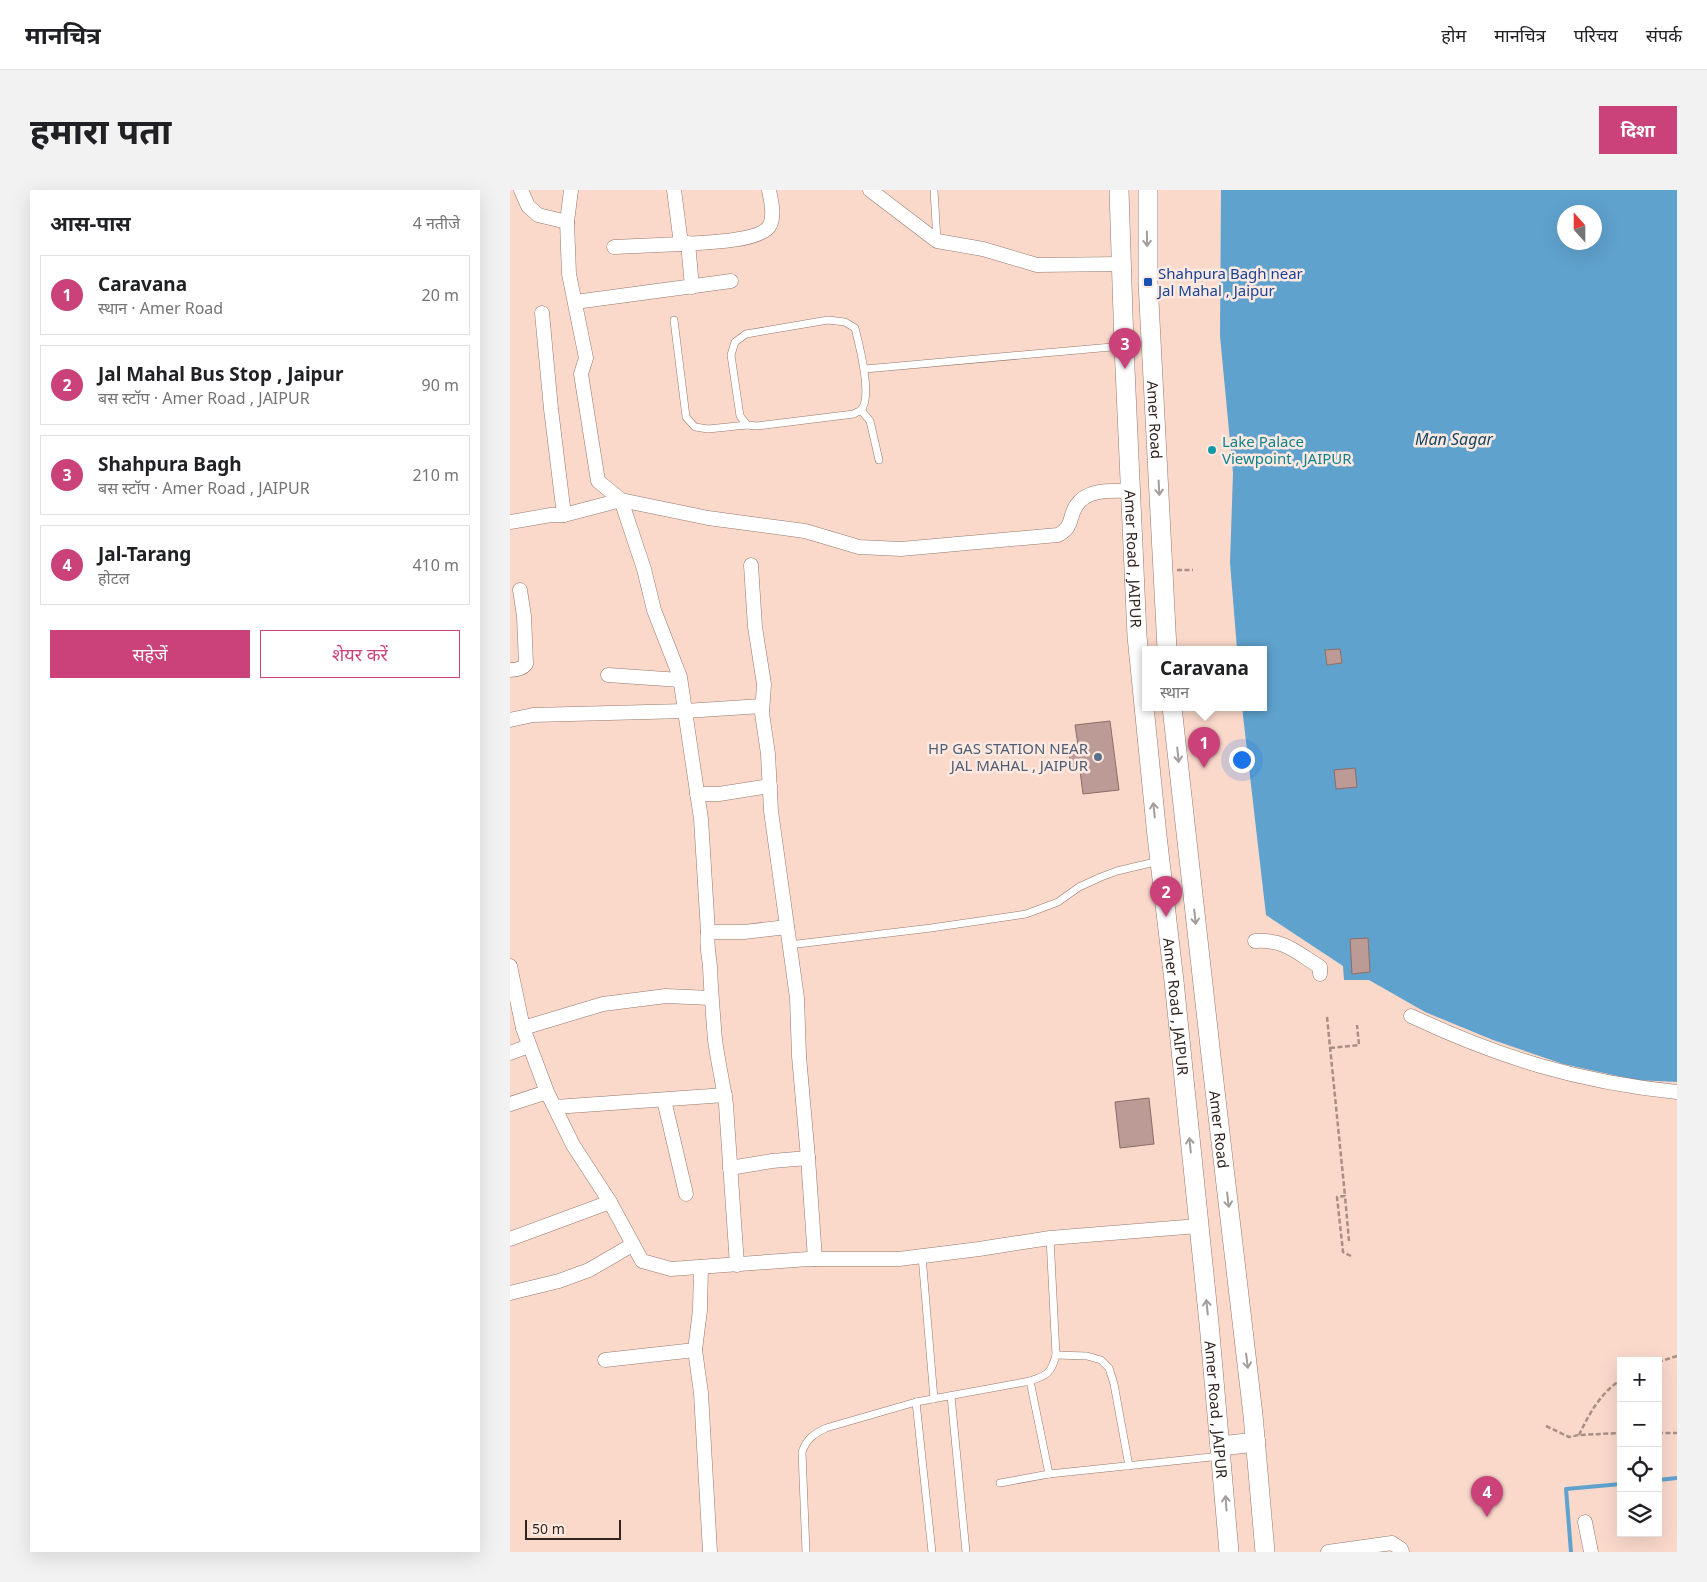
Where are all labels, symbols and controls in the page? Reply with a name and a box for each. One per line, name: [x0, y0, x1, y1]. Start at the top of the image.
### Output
text: मानचित्र: [25, 18, 101, 51]
text: होम: [1441, 23, 1466, 47]
text: मानचित्र: [1494, 23, 1546, 47]
text: परिचय: [1574, 23, 1618, 47]
text: संपर्क: [1646, 23, 1682, 47]
button: दिशा: [1599, 106, 1677, 154]
text: हमारा पता: [30, 107, 171, 154]
north arrow: [1557, 205, 1602, 250]
text: आस-पास: [50, 209, 131, 237]
text: 4 नतीजे: [413, 212, 460, 234]
one-way arrow: [1142, 230, 1152, 246]
place label: Shahpura Bagh near Jal Mahal , Jaipur: [1156, 263, 1303, 300]
text: Caravana: [98, 271, 187, 297]
marker: Shahpura Bagh near Jal Mahal , Jaipur: [1142, 276, 1154, 288]
text: 1: [62, 284, 72, 306]
text: 20 m: [422, 284, 459, 306]
text: स्थान · Amer Road: [98, 297, 223, 319]
pin: 3: [1109, 328, 1141, 369]
text: Jal Mahal Bus Stop , Jaipur: [98, 361, 343, 387]
text: 2: [62, 374, 72, 396]
text: 90 m: [422, 374, 459, 396]
street label: Amer Road: [1143, 380, 1167, 459]
text: बस स्टॉप · Amer Road , JAIPUR: [98, 387, 310, 409]
water label: Man Sagar: [1415, 428, 1494, 450]
place label: Lake Palace Viewpoint , JAIPUR: [1222, 431, 1352, 468]
marker: Lake Palace Viewpoint , JAIPUR: [1206, 444, 1218, 456]
text: Shahpura Bagh: [98, 451, 242, 477]
text: 3: [62, 464, 72, 486]
text: 210 m: [412, 464, 459, 486]
text: बस स्टॉप · Amer Road , JAIPUR: [98, 477, 310, 499]
one-way arrow: [1154, 480, 1163, 496]
street label: Amer Road , JAIPUR: [1120, 489, 1147, 629]
text: Jal-Tarang: [98, 541, 191, 567]
text: 4: [62, 554, 72, 576]
text: 410 m: [412, 554, 459, 576]
text: होटल: [98, 567, 130, 589]
button: सहेजें: [50, 630, 250, 678]
button: शेयर करें: [260, 630, 460, 678]
popup: [1142, 646, 1267, 711]
text: Caravana: [1160, 655, 1249, 681]
text: स्थान: [1160, 681, 1189, 703]
pin: 1: [1188, 727, 1220, 768]
place label: HP GAS STATION NEAR JAL MAHAL , JAIPUR: [928, 738, 1089, 775]
one-way arrow: [1173, 747, 1183, 763]
your location: [1229, 747, 1255, 773]
marker: HP GAS STATION NEAR JAL MAHAL , JAIPUR: [1092, 751, 1104, 763]
one-way arrow: [1149, 802, 1159, 818]
pin: 2: [1150, 876, 1182, 917]
one-way arrow: [1190, 908, 1200, 924]
street label: Amer Road , JAIPUR: [1159, 937, 1194, 1077]
street label: Amer Road: [1205, 1089, 1234, 1169]
one-way arrow: [1185, 1137, 1195, 1153]
one-way arrow: [1223, 1192, 1233, 1208]
one-way arrow: [1202, 1299, 1212, 1315]
street label: Amer Road , JAIPUR: [1201, 1340, 1233, 1480]
one-way arrow: [1242, 1353, 1252, 1369]
map controls: [1617, 1357, 1662, 1537]
button: +: [1617, 1357, 1662, 1402]
button: −: [1617, 1402, 1662, 1447]
button: locate: [1617, 1447, 1662, 1492]
pin: 4: [1471, 1476, 1503, 1517]
button: layers: [1617, 1492, 1662, 1537]
one-way arrow: [1221, 1496, 1230, 1512]
scale bar: [525, 1517, 621, 1540]
text: 50 m: [532, 1519, 565, 1538]

